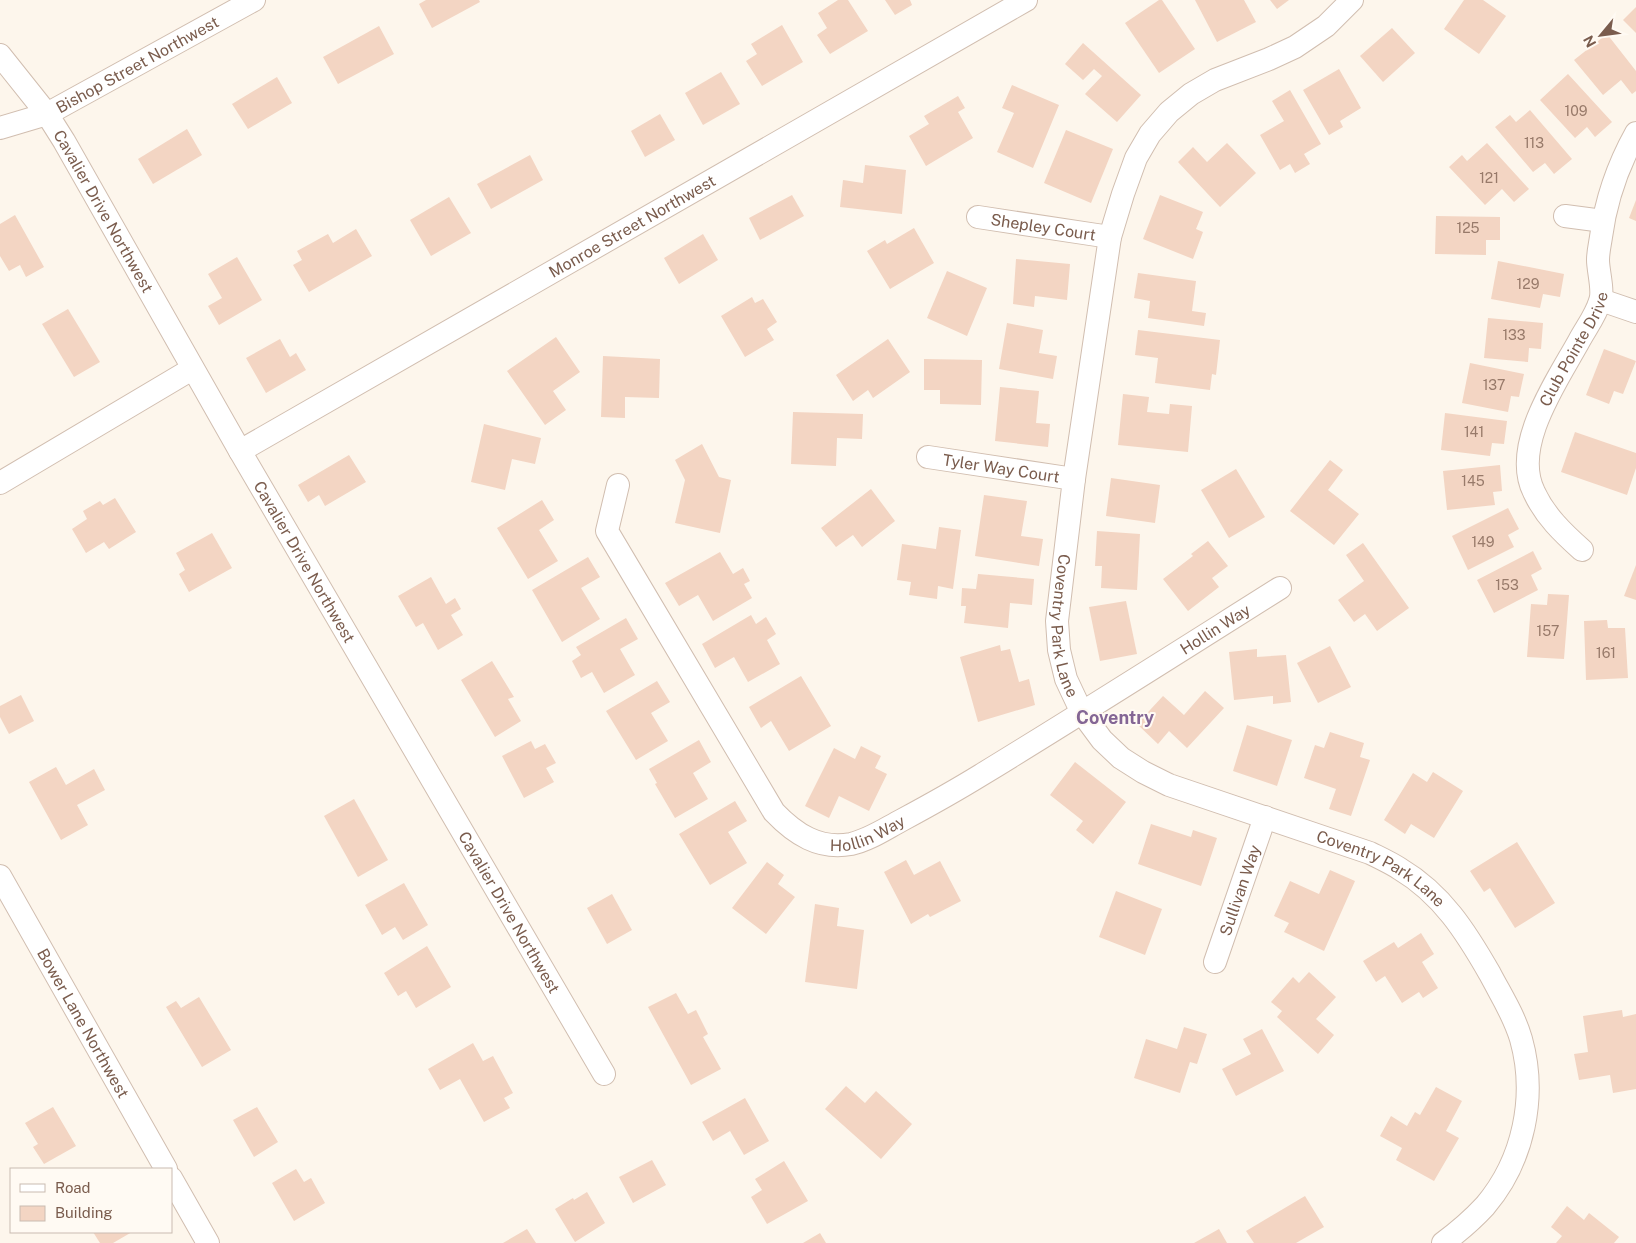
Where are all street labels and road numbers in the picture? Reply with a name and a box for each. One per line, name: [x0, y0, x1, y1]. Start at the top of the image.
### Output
street label: Bishop Street Northwest: [53, 12, 222, 117]
street label: Cavalier Drive Northwest: [50, 126, 158, 296]
street label: Monroe Street Northwest: [545, 171, 719, 281]
street label: Shepley Court: [989, 210, 1097, 244]
street label: Club Pointe Drive: [1535, 291, 1611, 409]
street label: Tyler Way Court: [941, 450, 1061, 486]
street label: Cavalier Drive Northwest: [250, 477, 359, 646]
street label: Coventry Park Lane: [1048, 553, 1083, 700]
street label: Hollin Way: [1177, 600, 1254, 658]
street label: Hollin Way: [830, 811, 908, 855]
street label: Coventry Park Lane: [1314, 826, 1449, 911]
street label: Cavalier Drive Northwest: [455, 828, 564, 997]
street label: Sullivan Way: [1215, 842, 1264, 938]
street label: Bower Lane Northwest: [33, 945, 133, 1101]

